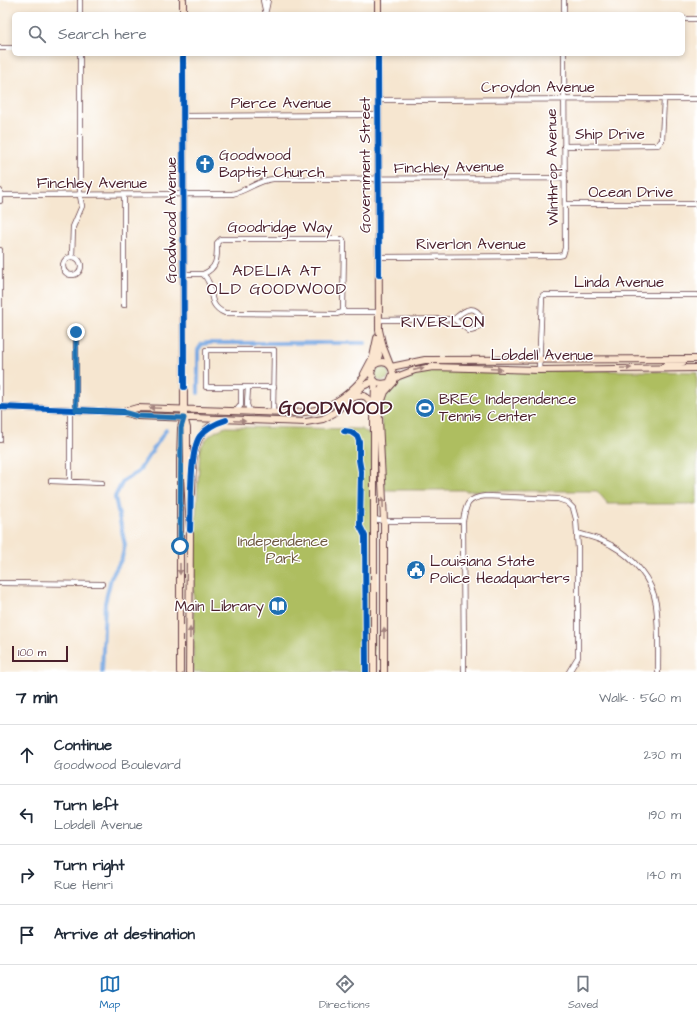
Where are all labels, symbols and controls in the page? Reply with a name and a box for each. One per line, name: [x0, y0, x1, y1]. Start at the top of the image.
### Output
search box: [12, 12, 685, 56]
icon: search: [26, 23, 48, 45]
text: Search here: [58, 24, 147, 45]
street label: Croydon Avenue: [481, 77, 595, 99]
street label: Pierce Avenue: [231, 93, 331, 114]
street label: Government Street: [355, 97, 376, 233]
street label: Winthrop Avenue: [541, 108, 564, 226]
street label: Ship Drive: [575, 124, 645, 145]
place label: Goodwood Baptist Church: [219, 145, 325, 183]
church icon: Goodwood Baptist Church: [194, 153, 216, 175]
street label: Finchley Avenue: [394, 156, 504, 180]
street label: Goodwood Avenue: [161, 157, 182, 283]
street label: Finchley Avenue: [37, 173, 147, 195]
street label: Ocean Drive: [589, 182, 673, 203]
street label: Goodridge Way: [227, 217, 333, 239]
street label: Riverlon Avenue: [416, 234, 526, 255]
district label: ADELIA AT OLD GOODWOOD: [207, 260, 347, 300]
street label: Linda Avenue: [574, 272, 664, 293]
district label: RIVERLON: [401, 311, 485, 333]
route end: [67, 323, 85, 341]
street label: Lobdell Avenue: [491, 345, 593, 366]
one-way arrow: [620, 365, 633, 371]
one-way arrow: [413, 366, 425, 372]
one-way arrow: [490, 366, 503, 372]
place label: BREC Independence Tennis Center: [439, 389, 576, 427]
district label: GOODWOOD: [279, 395, 393, 422]
sports icon: BREC Independence Tennis Center: [414, 397, 436, 419]
one-way arrow: [149, 405, 161, 412]
one-way arrow: [234, 418, 247, 424]
one-way arrow: [380, 496, 386, 509]
park label: Independence Park: [238, 531, 328, 569]
route start: [171, 537, 189, 555]
place label: Louisiana State Police Headquarters: [430, 551, 570, 589]
public building icon: Louisiana State Police Headquarters: [405, 559, 427, 581]
one-way arrow: [177, 563, 183, 576]
library icon: Main Library: [267, 595, 289, 617]
place label: Main Library: [175, 596, 264, 618]
one-way arrow: [381, 626, 387, 639]
one-way arrow: [186, 627, 193, 639]
scale bar: [12, 644, 68, 663]
text: 100 m: [18, 645, 46, 660]
text: 7 min: [16, 686, 58, 710]
text: Walk · 560 m: [599, 689, 681, 707]
text: Continue: [54, 735, 112, 756]
icon: ahead: [16, 744, 38, 766]
text: 230 m: [643, 746, 681, 764]
text: Goodwood Boulevard: [54, 756, 181, 774]
text: Turn left: [54, 795, 118, 816]
icon: left: [16, 804, 38, 826]
text: 190 m: [648, 806, 681, 824]
text: Lobdell Avenue: [54, 816, 143, 834]
text: Turn right: [54, 855, 125, 876]
icon: right: [16, 864, 38, 886]
text: 140 m: [647, 866, 681, 884]
text: Rue Henri: [54, 876, 113, 894]
icon: arrive: [16, 924, 38, 946]
text: Arrive at destination: [54, 924, 195, 945]
tab: Map: [99, 973, 121, 1012]
tab: Directions: [319, 973, 370, 1012]
tab: Saved: [568, 973, 598, 1012]

